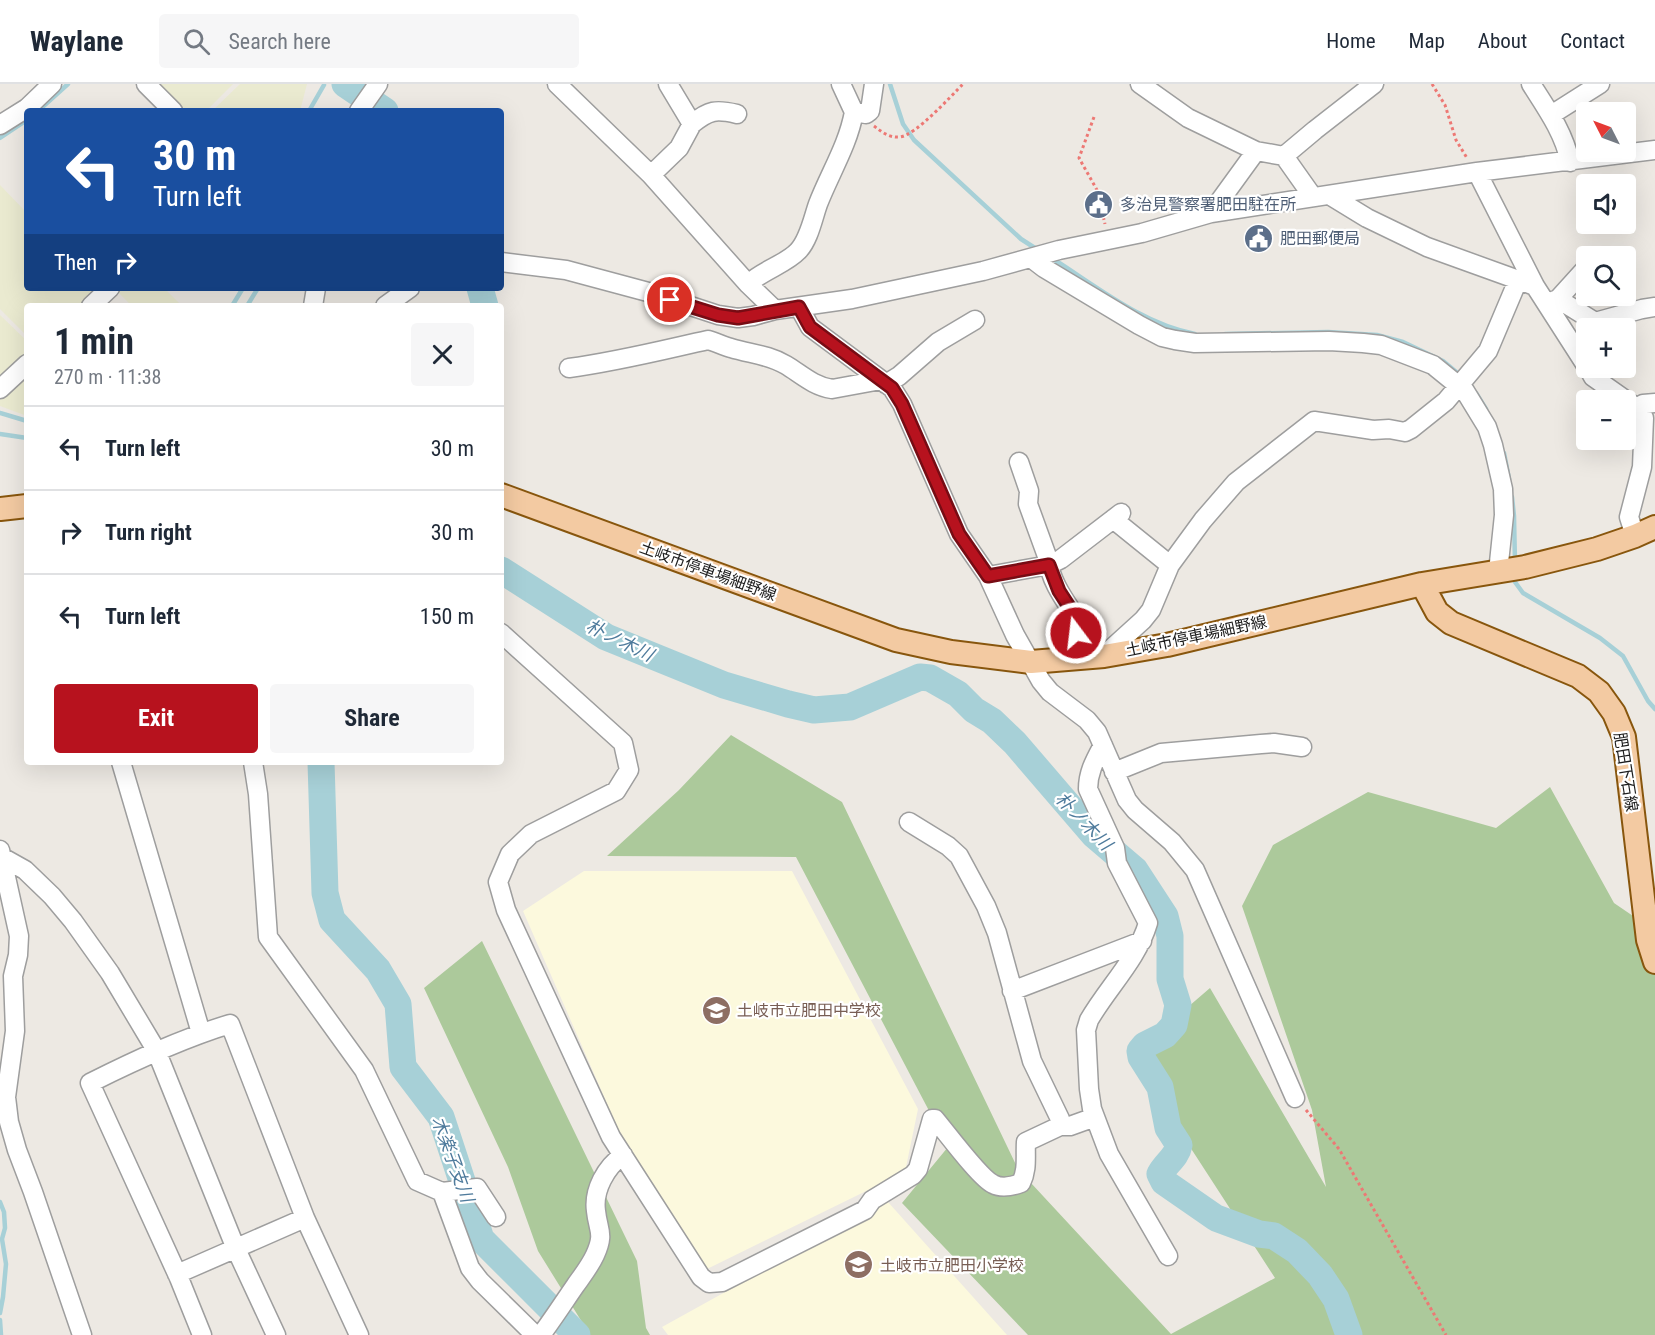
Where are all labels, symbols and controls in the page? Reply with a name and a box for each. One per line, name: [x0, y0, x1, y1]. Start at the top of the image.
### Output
search box: [159, 14, 579, 68]
text: Waylane: [30, 25, 123, 58]
icon: search: [180, 25, 213, 58]
text: Search here: [228, 29, 331, 54]
text: Home: [1326, 29, 1376, 53]
text: Map: [1409, 29, 1445, 53]
text: About: [1478, 29, 1527, 53]
text: Contact: [1560, 29, 1625, 53]
north arrow: [1576, 102, 1636, 162]
map controls: [1576, 102, 1636, 450]
text: 30 m: [153, 131, 236, 180]
icon: left: [54, 132, 132, 210]
button: sound: [1576, 174, 1636, 234]
text: Turn left: [153, 181, 242, 213]
public building icon: 多治見警察署肥田駐在所: [1083, 188, 1115, 220]
place label: 多治見警察署肥田駐在所: [1120, 195, 1296, 214]
public building icon: 肥田郵便局: [1243, 222, 1275, 254]
place label: 肥田郵便局: [1280, 229, 1360, 248]
icon: right: [109, 246, 142, 279]
button: search: [1576, 246, 1636, 306]
text: Then: [54, 250, 97, 275]
pin: [644, 274, 695, 325]
icon: arrive: [653, 283, 686, 316]
button: +: [1576, 318, 1636, 378]
text: 1 min: [54, 321, 134, 363]
button: close: [411, 323, 474, 386]
text: 270 m · 11:38: [54, 365, 161, 389]
button: −: [1576, 390, 1636, 450]
icon: left: [54, 432, 87, 465]
text: Turn left: [105, 436, 180, 461]
text: 30 m: [431, 436, 474, 461]
icon: right: [54, 516, 87, 549]
text: Turn right: [105, 520, 192, 545]
text: 30 m: [431, 520, 474, 545]
street label: 土岐市停車場細野線: [637, 537, 779, 605]
icon: left: [54, 600, 87, 633]
position arrow: [1044, 601, 1108, 665]
text: Turn left: [105, 604, 180, 629]
text: 150 m: [420, 604, 474, 629]
street label: 土岐市停車場細野線: [1124, 612, 1268, 660]
water label: 朴ノ木川: [583, 615, 659, 666]
button: Exit: [54, 684, 258, 753]
button: Share: [270, 684, 474, 753]
street label: 肥田下石線: [1610, 731, 1642, 813]
water label: 朴ノ木川: [1051, 788, 1118, 856]
school or university icon: 土岐市立肥田中学校: [700, 994, 732, 1026]
place label: 土岐市立肥田中学校: [737, 1001, 881, 1020]
water label: 木楽子支川: [428, 1113, 479, 1207]
school or university icon: 土岐市立肥田小学校: [843, 1249, 875, 1281]
place label: 土岐市立肥田小学校: [880, 1256, 1024, 1275]

